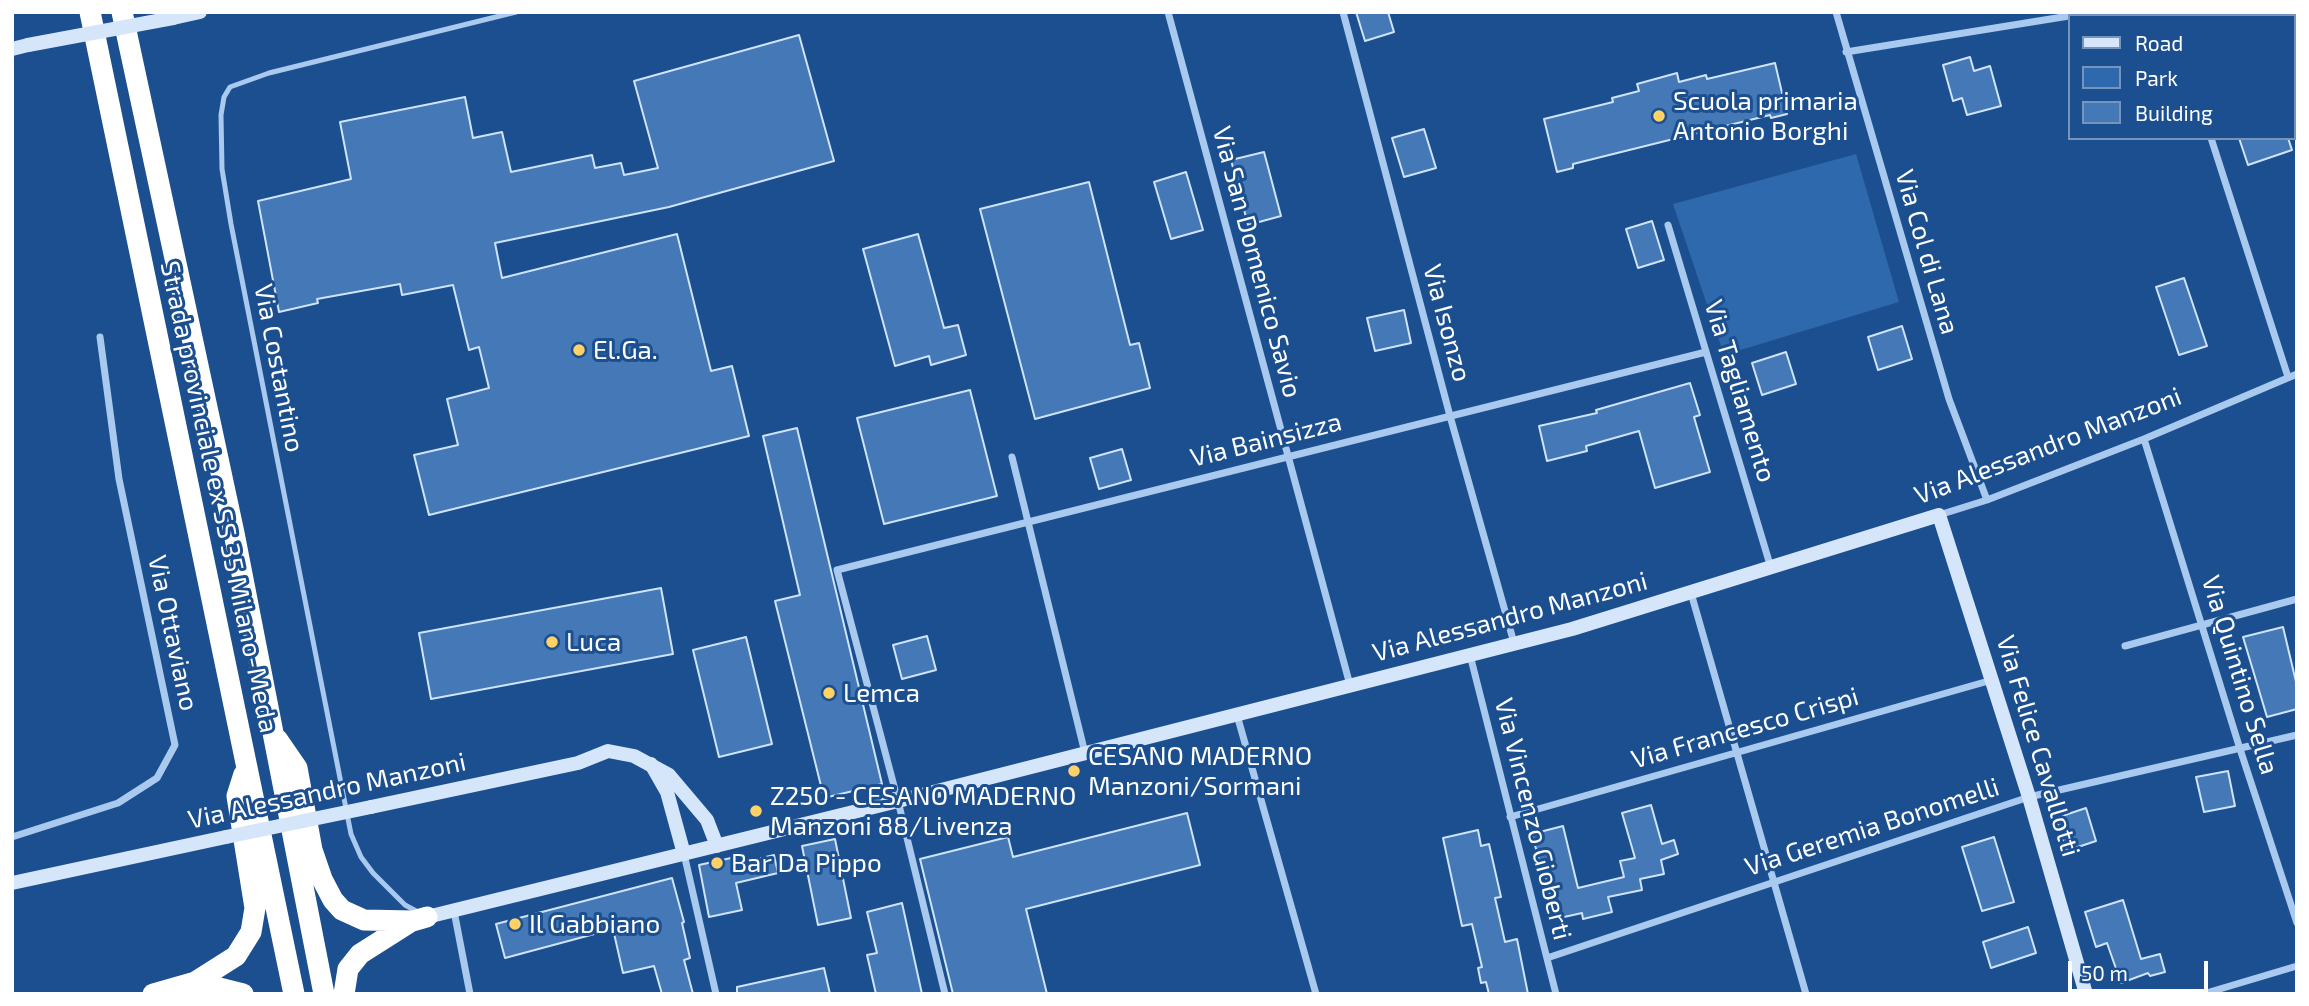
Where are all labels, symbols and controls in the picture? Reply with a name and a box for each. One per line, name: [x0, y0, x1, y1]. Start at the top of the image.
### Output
legend: [2068, 14, 2295, 140]
text: Road: [2135, 30, 2183, 55]
text: Park: [2135, 65, 2178, 90]
place label: Scuola primaria Antonio Borghi: [1673, 85, 1858, 146]
text: Building: [2135, 100, 2213, 125]
marker: Scuola primaria Antonio Borghi: [1651, 108, 1667, 124]
street label: Via San Domenico Savio: [1206, 123, 1308, 401]
street label: Via Col di Lana: [1889, 166, 1965, 338]
street label: Strada provinciale ex SS 35 Milano-Meda: [154, 258, 284, 736]
street label: Via Isonzo: [1416, 261, 1478, 385]
street label: Via Costantino: [247, 281, 311, 455]
street label: Via Tagliamento: [1697, 296, 1783, 486]
place label: El.Ga.: [593, 334, 658, 366]
marker: El.Ga.: [571, 342, 587, 358]
street label: Via Alessandro Manzoni: [1910, 381, 2186, 511]
street label: Via Bainsizza: [1187, 406, 1345, 474]
street label: Via Ottaviano: [141, 552, 205, 714]
street label: Via Alessandro Manzoni: [1369, 565, 1651, 669]
street label: Via Quintino Sella: [2195, 572, 2285, 778]
place label: Luca: [566, 626, 621, 658]
street label: Via Felice Cavallotti: [1989, 632, 2087, 860]
marker: Luca: [544, 634, 560, 650]
place label: Lemca: [843, 677, 920, 709]
street label: Via Francesco Crispi: [1628, 681, 1862, 775]
marker: Lemca: [821, 685, 837, 701]
street label: Via Vincenzo Gioberti: [1488, 695, 1578, 943]
place label: CESANO MADERNO Manzoni/Sormani: [1088, 740, 1312, 802]
street label: Via Alessandro Manzoni: [185, 746, 469, 836]
marker: CESANO MADERNO Manzoni/Sormani: [1066, 763, 1082, 779]
street label: Via Geremia Bonomelli: [1741, 771, 2003, 883]
place label: Z250 - CESANO MADERNO Manzoni 88/Livenza: [770, 780, 1076, 842]
marker: Z250 - CESANO MADERNO Manzoni 88/Livenza: [748, 803, 764, 819]
place label: Bar Da Pippo: [731, 847, 882, 879]
marker: Bar Da Pippo: [709, 855, 725, 871]
place label: Il Gabbiano: [529, 908, 660, 940]
marker: Il Gabbiano: [507, 916, 523, 932]
scale bar: [2071, 946, 2211, 990]
text: 50 m: [2081, 960, 2128, 985]

